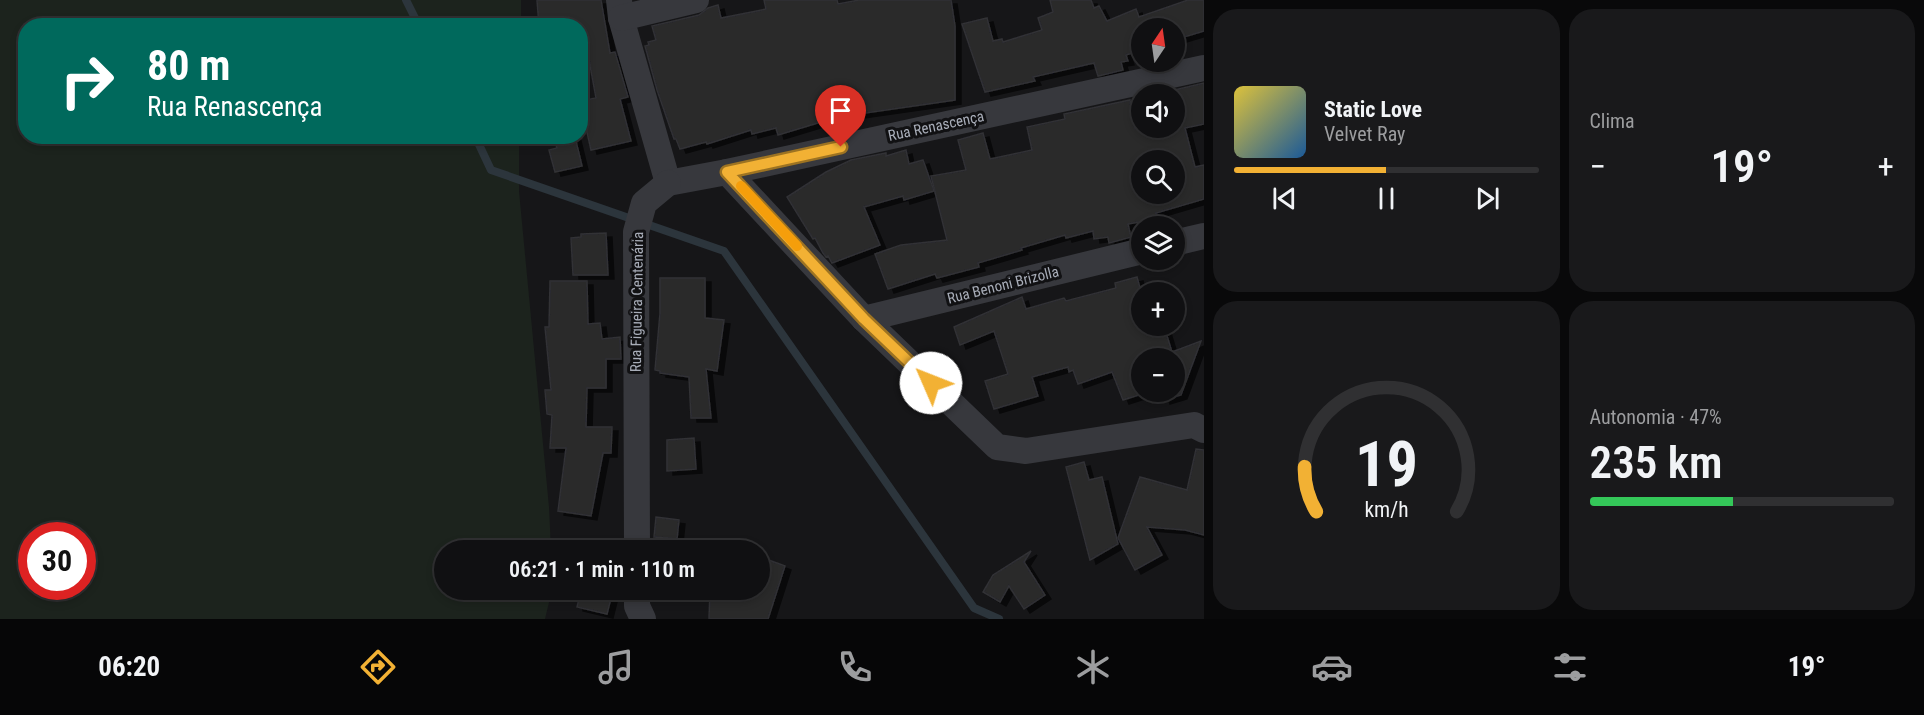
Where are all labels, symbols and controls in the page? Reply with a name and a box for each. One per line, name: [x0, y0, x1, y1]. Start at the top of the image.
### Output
north arrow: [1131, 18, 1185, 72]
map controls: [1131, 18, 1185, 402]
text: 80 m: [147, 41, 230, 90]
icon: right: [48, 42, 126, 120]
button: sound: [1131, 84, 1185, 138]
pin: [815, 85, 866, 147]
text: Rua Renascença: [147, 91, 322, 123]
icon: arrive: [824, 94, 857, 127]
text: Static Love: [1324, 97, 1422, 122]
street label: Rua Renascença: [886, 107, 986, 145]
text: Clima: [1590, 109, 1635, 133]
text: Velvet Ray: [1324, 122, 1405, 146]
text: 19°: [1710, 140, 1773, 193]
text: −: [1590, 147, 1606, 186]
text: +: [1878, 147, 1894, 186]
button: search: [1131, 150, 1185, 204]
icon: previous: [1268, 182, 1301, 215]
icon: pause: [1370, 182, 1403, 215]
icon: next: [1471, 182, 1504, 215]
button: layers: [1131, 216, 1185, 270]
street label: Rua Figueira Centenária: [627, 232, 647, 372]
street label: Rua Benoni Brizolla: [945, 262, 1061, 308]
button: +: [1131, 282, 1185, 336]
button: −: [1131, 348, 1185, 402]
position arrow: [899, 351, 963, 415]
text: Autonomia · 47%: [1590, 405, 1722, 429]
text: 19: [1355, 428, 1418, 501]
text: 235 km: [1590, 436, 1723, 489]
text: km/h: [1364, 498, 1408, 523]
speed limit sign: 30: [18, 522, 96, 600]
text: 06:21 · 1 min · 110 m: [509, 557, 695, 582]
icon: directions: [357, 646, 399, 688]
icon: music: [595, 646, 637, 688]
icon: phone: [834, 646, 876, 688]
icon: climate: [1072, 646, 1114, 688]
icon: car: [1311, 646, 1353, 688]
icon: filters: [1549, 646, 1591, 688]
text: 06:20: [98, 651, 160, 683]
text: 19°: [1788, 651, 1826, 683]

